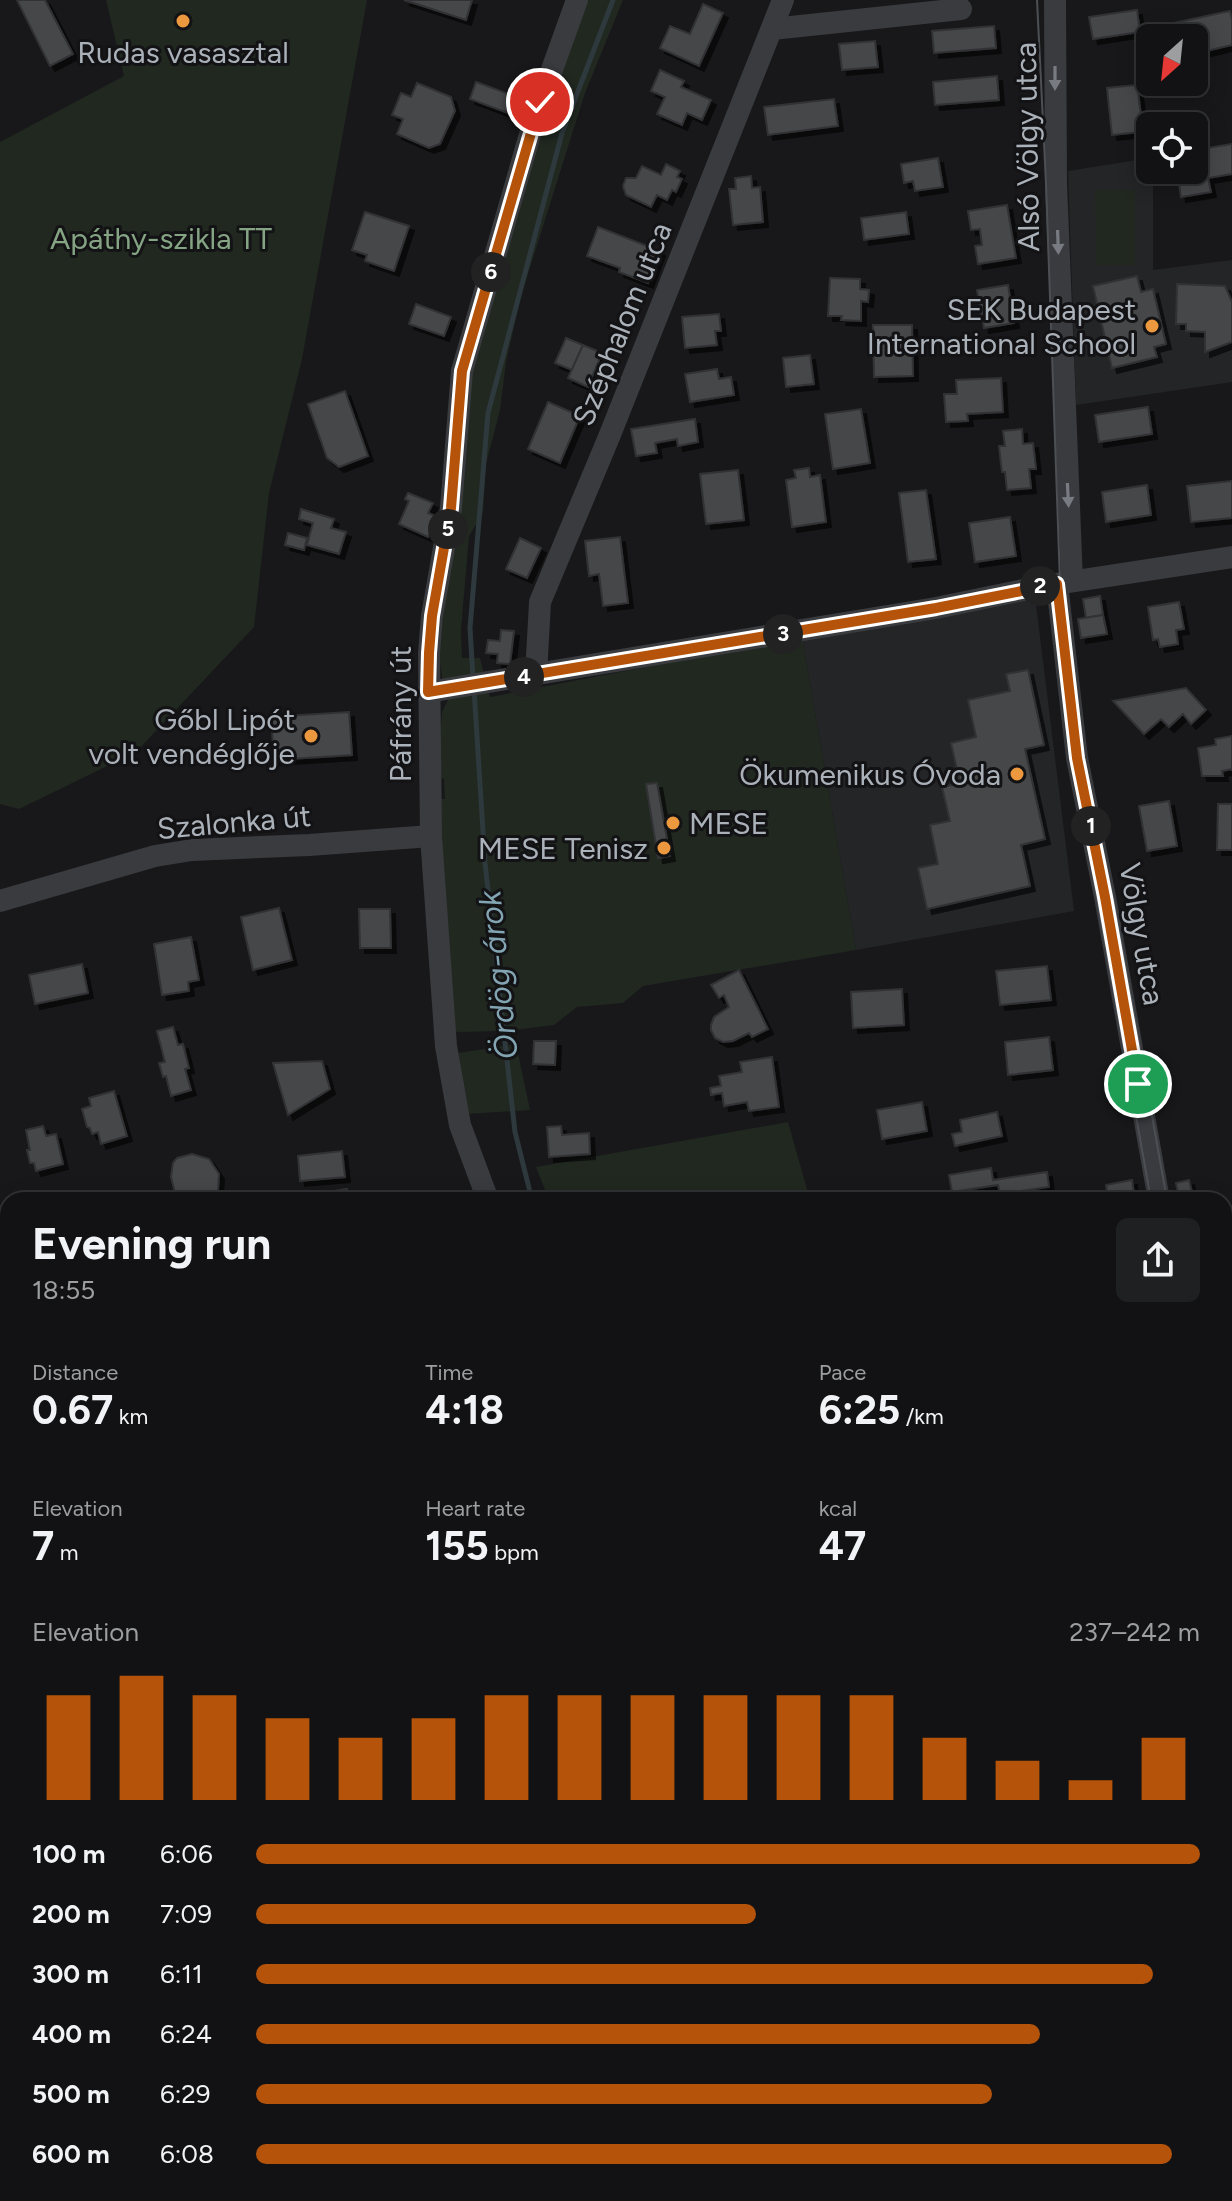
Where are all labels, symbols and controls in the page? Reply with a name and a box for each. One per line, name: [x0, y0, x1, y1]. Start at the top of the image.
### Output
marker: Rudas vasasztal: [174, 12, 192, 30]
north arrow: [1136, 24, 1208, 96]
map controls: [1136, 24, 1208, 184]
place label: Rudas vasasztal: [77, 34, 289, 71]
street label: Alsó Völgy utca: [1007, 42, 1047, 252]
one-way arrow: [1049, 66, 1061, 91]
pin: [506, 68, 574, 136]
icon: check: [518, 80, 562, 124]
button: locate: [1136, 112, 1208, 184]
street label: Széphalom utca: [564, 217, 680, 431]
park label: Apáthy-szikla TT: [50, 220, 272, 257]
one-way arrow: [1052, 230, 1065, 255]
pin: 6: [471, 252, 511, 292]
text: 6: [485, 258, 497, 285]
place label: SEK Budapest International School: [867, 291, 1136, 362]
marker: SEK Budapest International School: [1143, 317, 1161, 335]
one-way arrow: [1061, 483, 1074, 508]
pin: 5: [428, 509, 468, 549]
text: 5: [442, 515, 454, 542]
pin: 2: [1020, 566, 1060, 606]
text: 2: [1034, 572, 1046, 599]
pin: 3: [763, 614, 803, 654]
text: 3: [777, 620, 789, 647]
street label: Páfrány út: [382, 646, 419, 782]
pin: 4: [504, 657, 544, 697]
text: 4: [517, 663, 531, 690]
place label: Gőbl Lipót volt vendéglője: [89, 701, 295, 772]
marker: Gőbl Lipót volt vendéglője: [302, 727, 320, 745]
place label: Ökumenikus Óvoda: [739, 756, 1001, 793]
marker: Ökumenikus Óvoda: [1008, 765, 1026, 783]
street label: Szalonka út: [156, 797, 312, 847]
place label: MESE: [689, 805, 768, 842]
pin: 1: [1071, 806, 1111, 846]
text: 1: [1086, 812, 1096, 839]
marker: MESE: [664, 814, 682, 832]
place label: MESE Tenisz: [478, 830, 648, 867]
marker: MESE Tenisz: [655, 839, 673, 857]
street label: Völgy utca: [1111, 860, 1173, 1008]
water label: Ördög-árok: [470, 888, 526, 1061]
pin: [1104, 1050, 1172, 1118]
icon: arrive: [1116, 1062, 1160, 1106]
text: Evening run: [32, 1217, 271, 1270]
button: share: [1116, 1218, 1200, 1302]
text: 18:55: [32, 1274, 95, 1306]
text: Distance: [32, 1359, 118, 1386]
text: Time: [425, 1359, 473, 1386]
text: Pace: [819, 1359, 866, 1386]
text: 0.67: [32, 1386, 113, 1434]
text: 4:18: [425, 1386, 504, 1434]
text: 6:25: [819, 1386, 900, 1434]
text: km: [113, 1403, 148, 1430]
text: /km: [900, 1403, 944, 1430]
text: Elevation: [32, 1495, 122, 1522]
text: Heart rate: [425, 1495, 525, 1522]
text: kcal: [819, 1495, 857, 1522]
text: 7: [32, 1522, 54, 1570]
text: 155: [425, 1522, 489, 1570]
text: 47: [819, 1522, 866, 1570]
text: m: [54, 1539, 78, 1566]
text: bpm: [489, 1539, 539, 1566]
text: Elevation: [32, 1616, 139, 1648]
text: 237–242 m: [1069, 1616, 1200, 1648]
text: 100 m: [32, 1838, 106, 1870]
text: 6:06: [160, 1838, 213, 1870]
text: 200 m: [32, 1898, 110, 1930]
text: 7:09: [160, 1898, 212, 1930]
text: 300 m: [32, 1958, 109, 1990]
text: 6:11: [160, 1958, 203, 1990]
text: 400 m: [32, 2018, 111, 2050]
text: 6:24: [160, 2018, 212, 2050]
text: 500 m: [32, 2078, 110, 2110]
text: 6:29: [160, 2078, 211, 2110]
text: 600 m: [32, 2138, 110, 2170]
text: 6:08: [160, 2138, 214, 2170]

